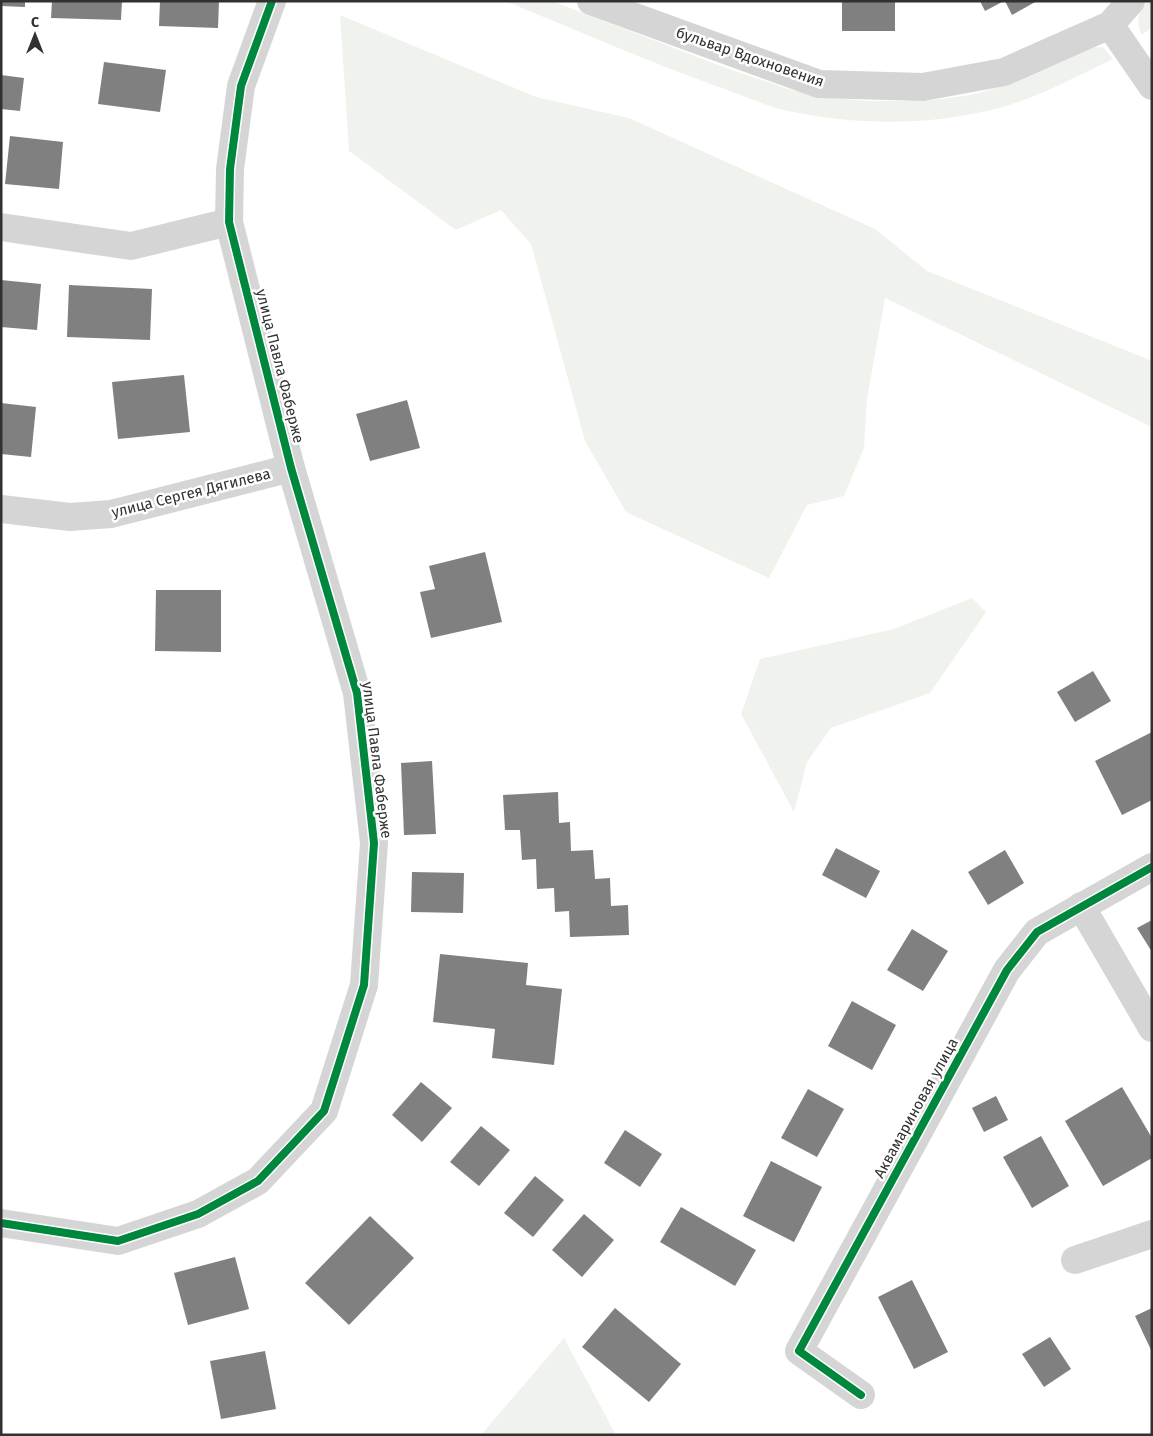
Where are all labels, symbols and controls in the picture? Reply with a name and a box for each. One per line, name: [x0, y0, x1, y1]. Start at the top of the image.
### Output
north arrow: [10, 10, 60, 60]
text: С: [31, 14, 39, 31]
street label: бульвар Вдохновения: [674, 23, 826, 91]
street label: улица Павла Фаберже: [252, 287, 308, 445]
street label: улица Сергея Дягилева: [110, 464, 272, 522]
street label: улица Павла Фаберже: [358, 681, 396, 839]
street label: Аквамариновая улица: [870, 1035, 962, 1181]

